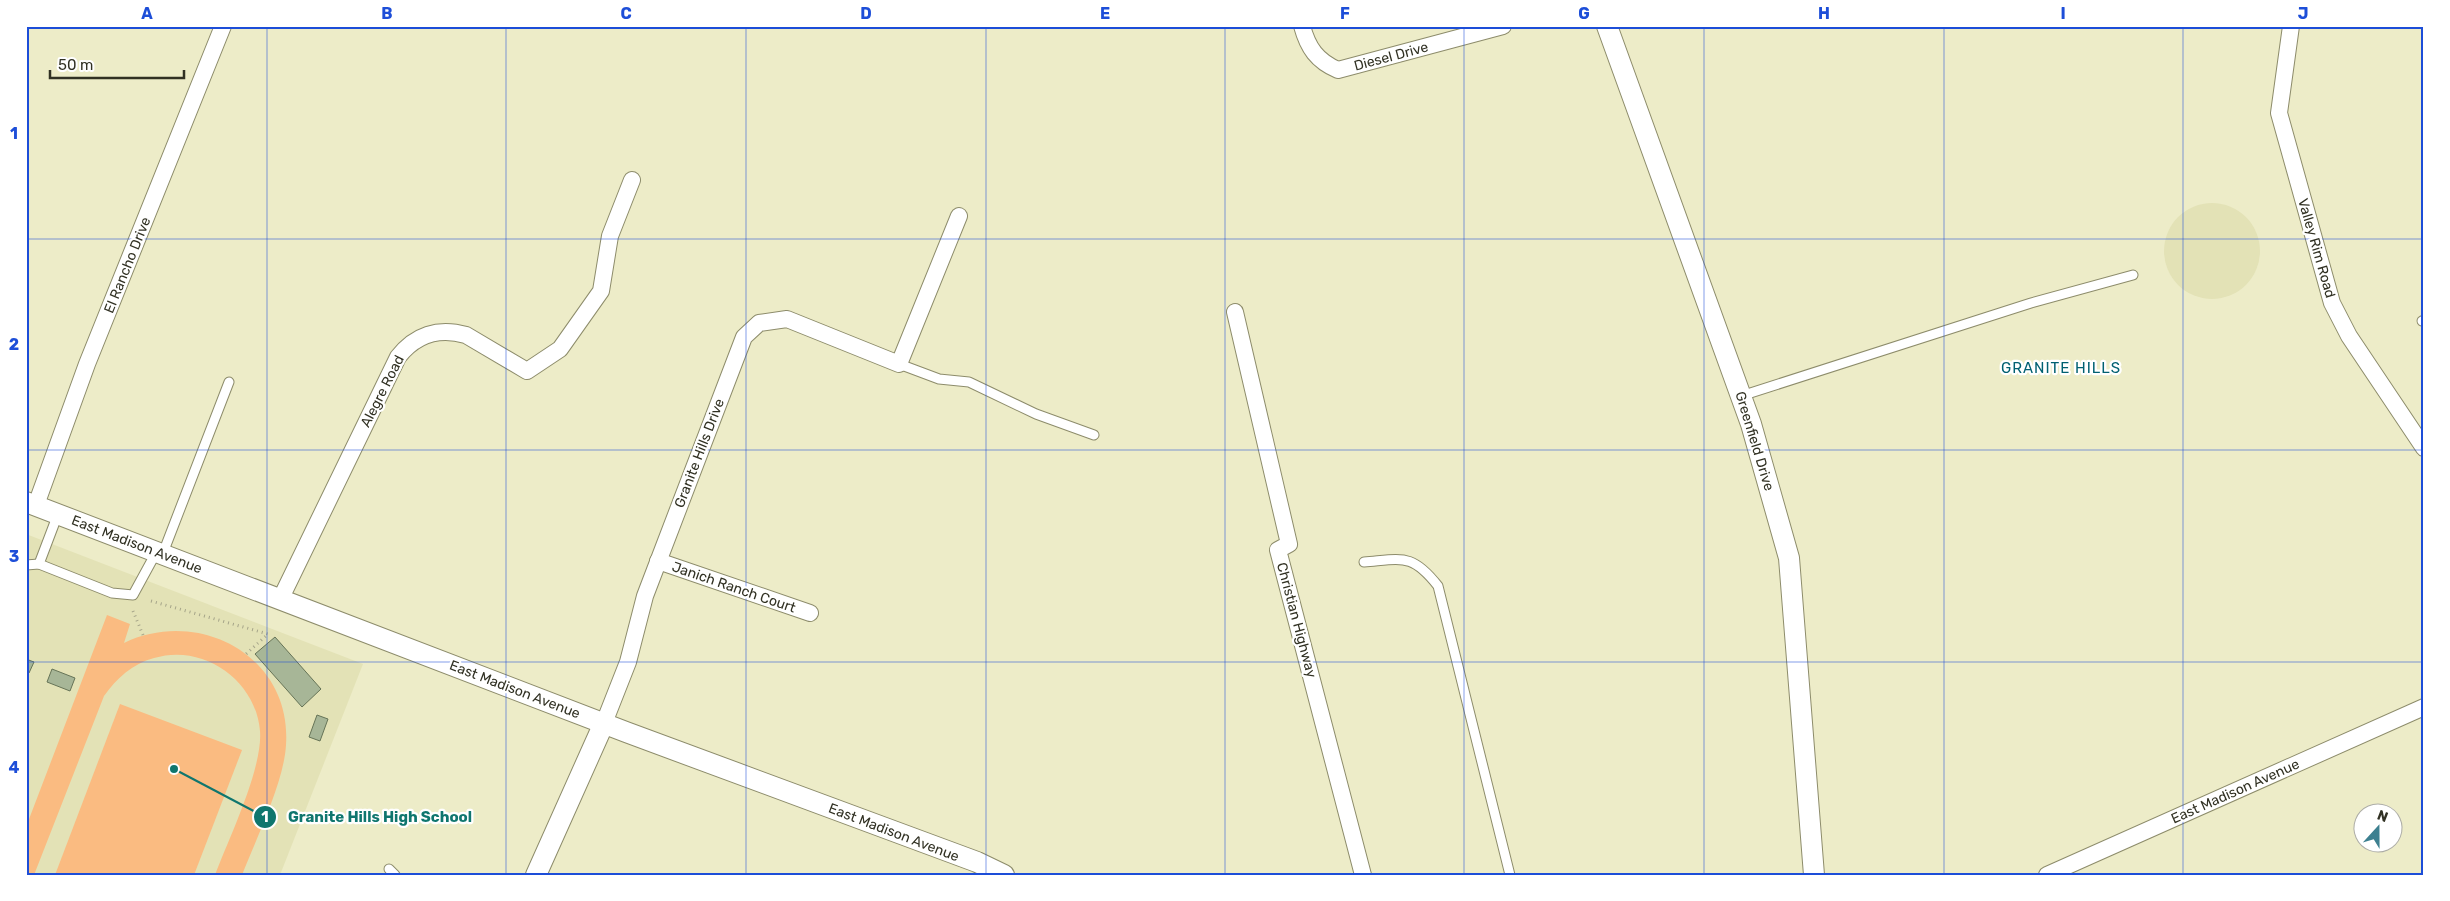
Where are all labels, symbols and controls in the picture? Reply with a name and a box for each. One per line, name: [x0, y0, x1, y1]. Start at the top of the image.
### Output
text: A: [141, 4, 153, 23]
text: B: [381, 4, 393, 23]
text: C: [620, 4, 632, 23]
text: D: [860, 4, 872, 23]
text: E: [1100, 4, 1110, 23]
text: F: [1340, 4, 1350, 23]
text: G: [1578, 4, 1590, 23]
text: H: [1818, 4, 1830, 23]
text: I: [2060, 4, 2066, 23]
text: J: [2298, 4, 2308, 23]
street label: Diesel Drive: [1352, 38, 1430, 75]
scale bar: [50, 48, 184, 80]
text: 50 m: [58, 56, 93, 74]
text: 1: [10, 124, 18, 143]
street label: Valley Rim Road: [2294, 196, 2339, 300]
street label: El Rancho Drive: [100, 215, 155, 316]
text: 2: [9, 335, 19, 354]
street label: Alegre Road: [357, 352, 408, 430]
district label: GRANITE HILLS: [2001, 359, 2121, 377]
street label: Greenfield Drive: [1731, 389, 1778, 493]
street label: Granite Hills Drive: [671, 396, 728, 510]
street label: East Madison Avenue: [69, 512, 205, 577]
text: 3: [9, 547, 19, 566]
street label: Janich Ranch Court: [670, 558, 798, 617]
street label: Christian Highway: [1273, 561, 1320, 680]
street label: East Madison Avenue: [447, 657, 583, 722]
street label: East Madison Avenue: [2168, 755, 2302, 827]
text: 4: [9, 758, 20, 777]
street label: East Madison Avenue: [826, 800, 962, 865]
callout: Granite Hills High School: [253, 802, 482, 832]
north arrow: [2352, 804, 2402, 854]
text: N: [2375, 807, 2390, 826]
text: 1: [261, 808, 269, 826]
text: Granite Hills High School: [288, 808, 472, 826]

